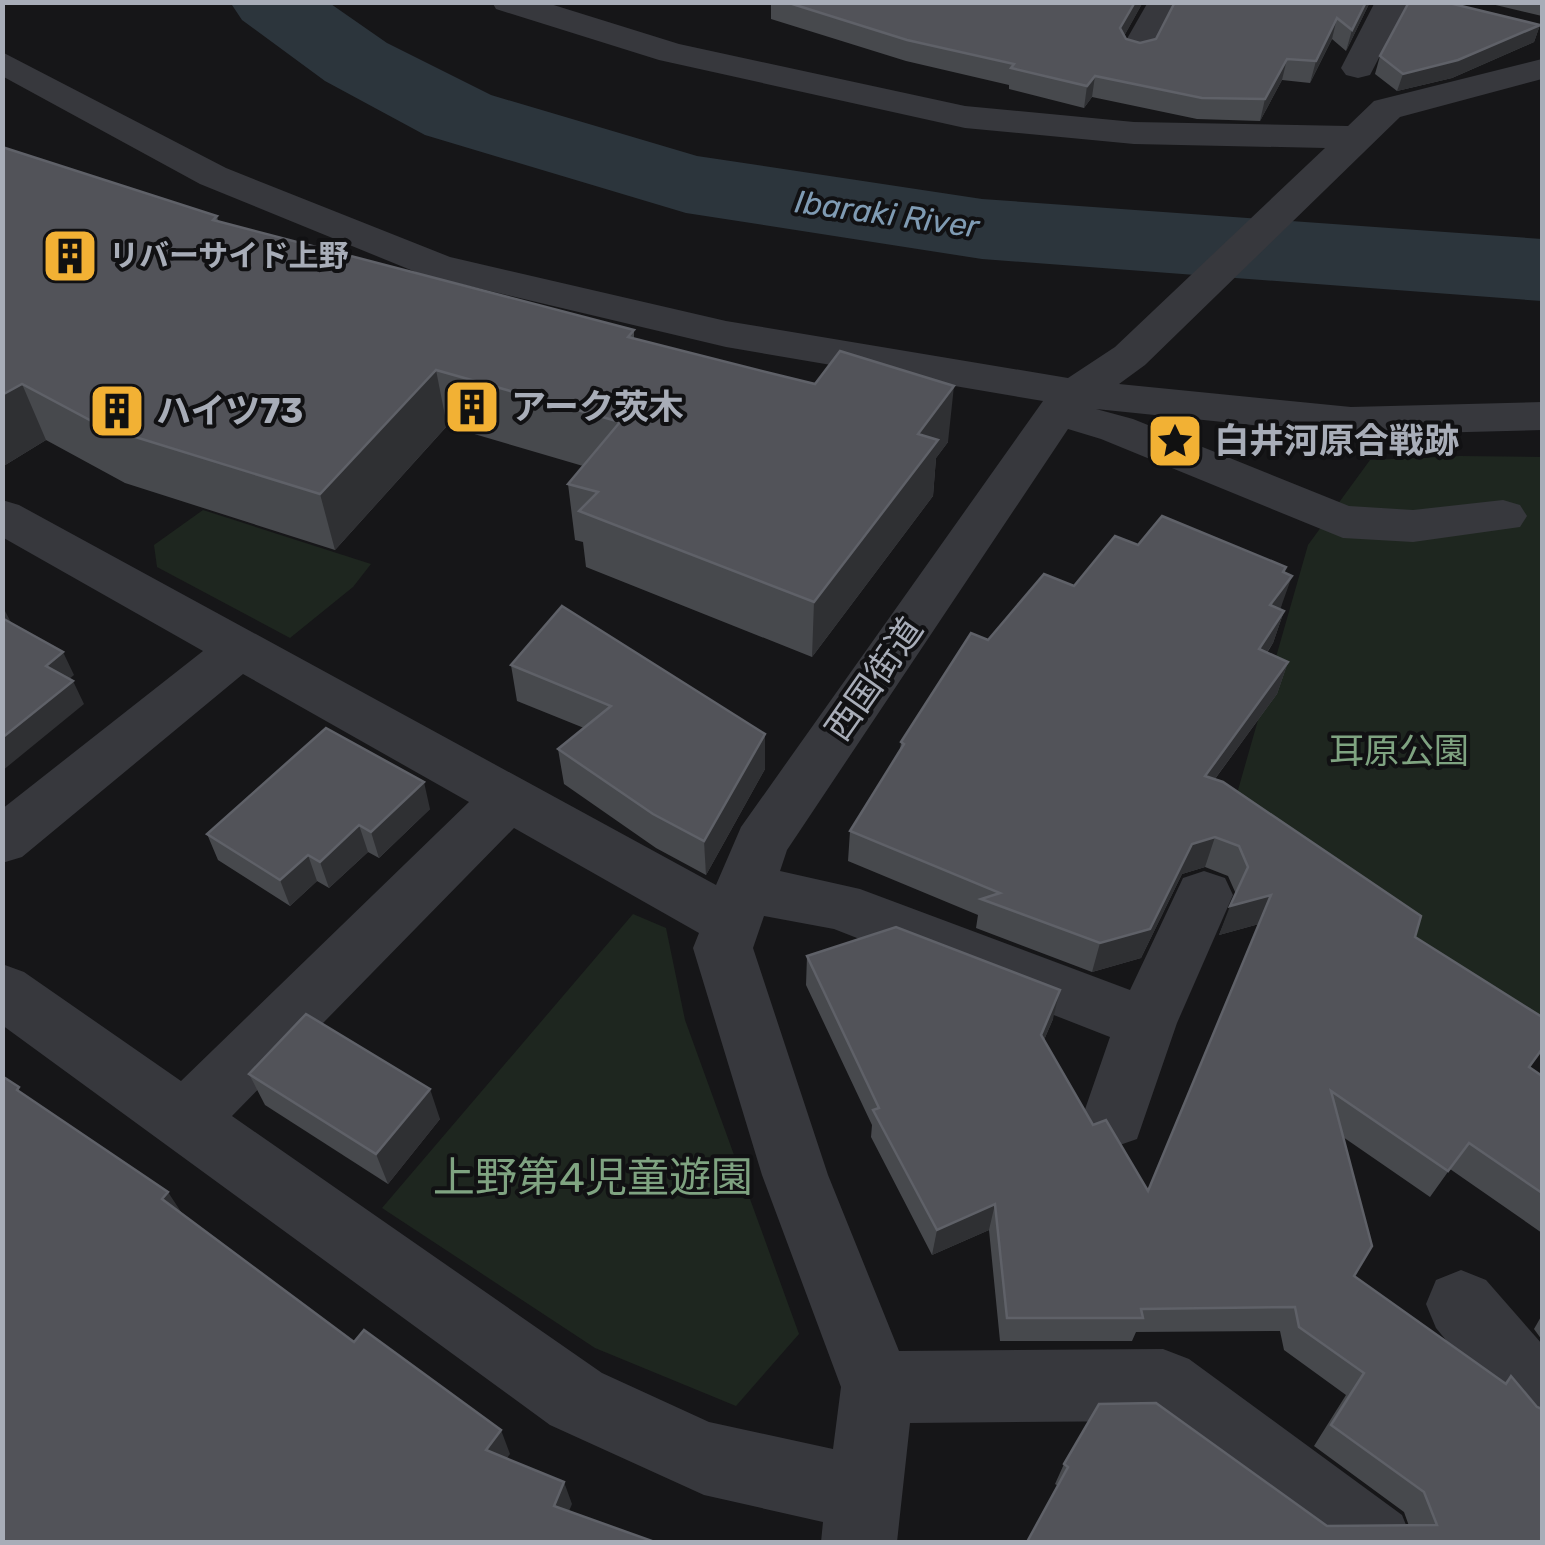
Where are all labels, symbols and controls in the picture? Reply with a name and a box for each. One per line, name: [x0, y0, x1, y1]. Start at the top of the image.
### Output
water label: Ibaraki River: [792, 182, 983, 246]
building icon: リバーサイド上野: [40, 226, 100, 286]
place label: リバーサイド上野: [109, 238, 348, 274]
building icon: アーク茨木: [442, 377, 502, 437]
building icon: ハイツ73: [87, 381, 147, 441]
place label: アーク茨木: [511, 386, 684, 428]
place label: ハイツ73: [156, 390, 303, 432]
place icon: 白井河原合戦跡: [1145, 411, 1205, 471]
place label: 白井河原合戦跡: [1214, 420, 1459, 462]
street label: 西国街道: [817, 610, 931, 748]
park label: 耳原公園: [1329, 730, 1469, 772]
park label: 上野第4児童遊園: [433, 1153, 753, 1203]

